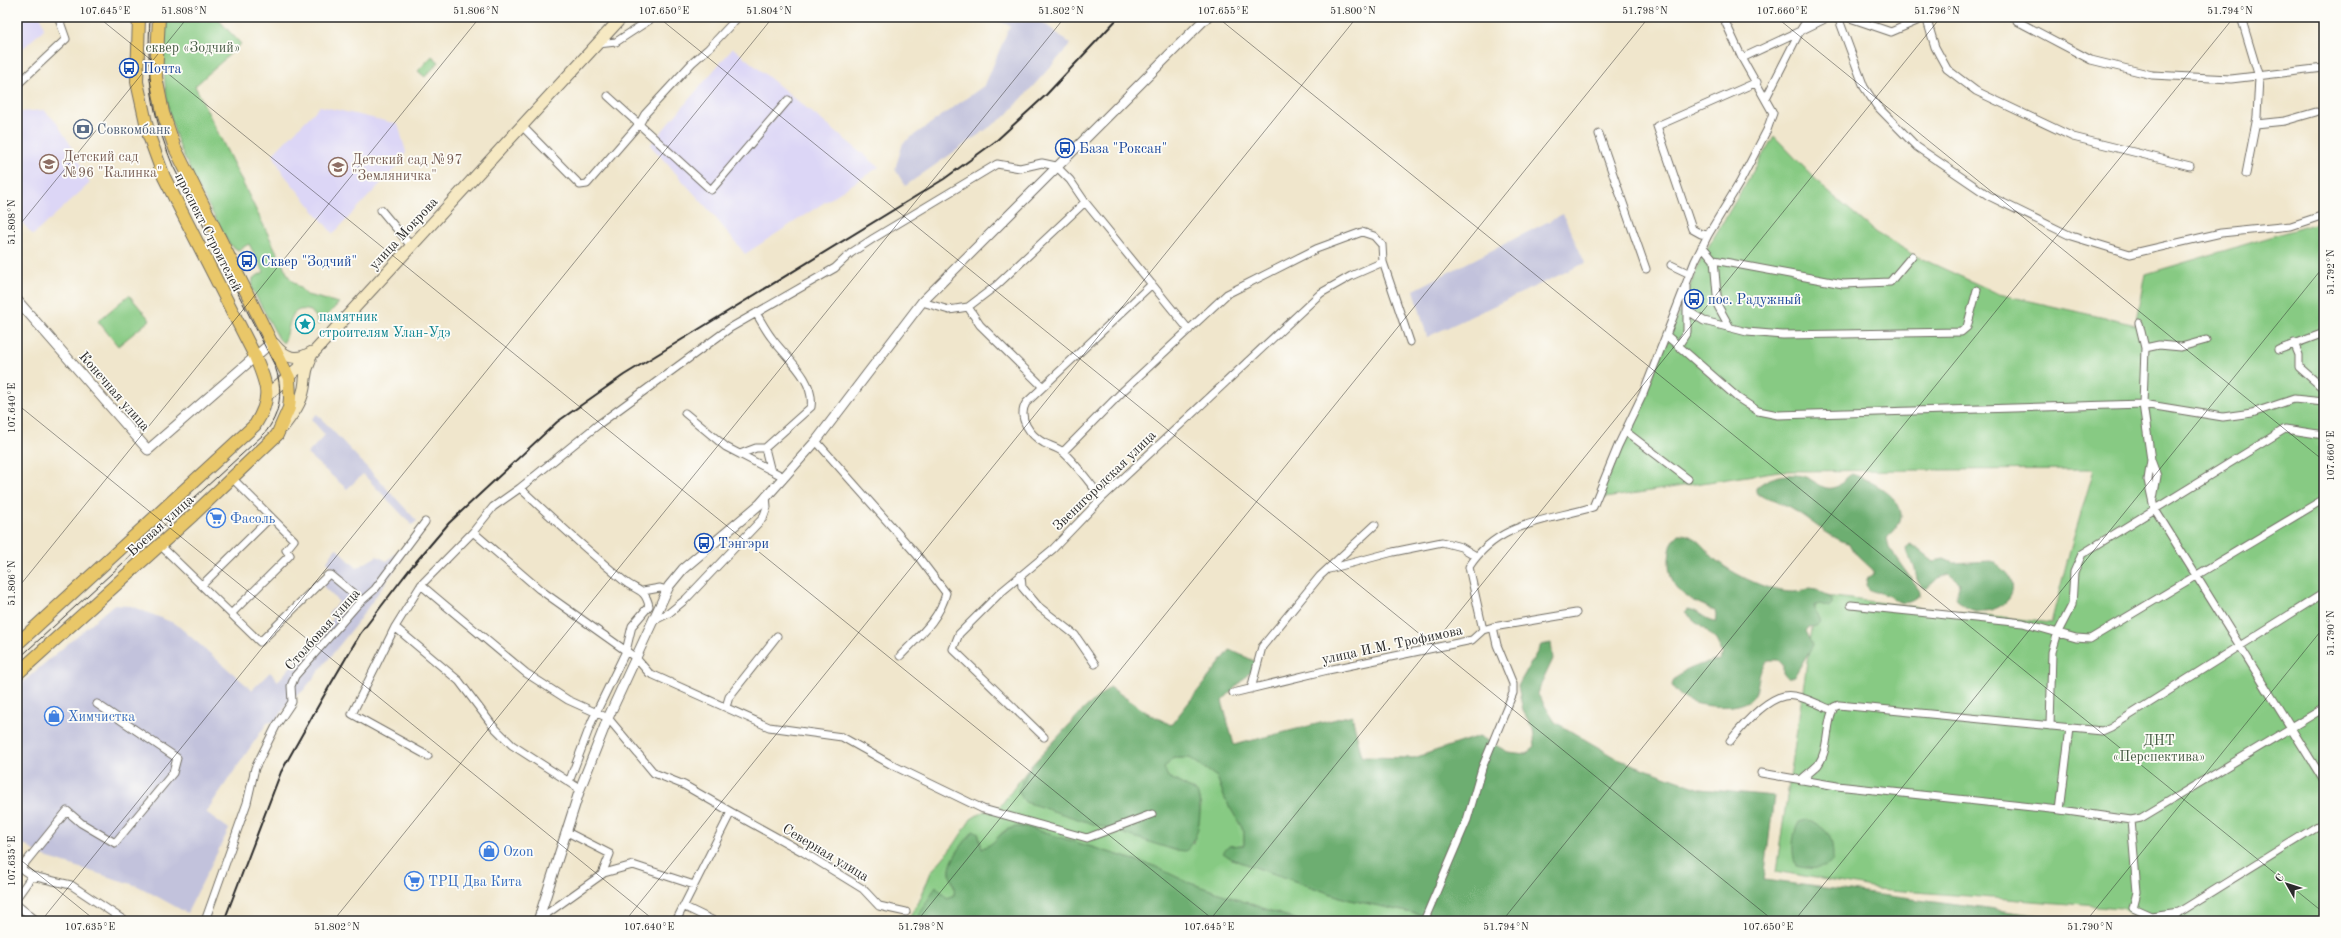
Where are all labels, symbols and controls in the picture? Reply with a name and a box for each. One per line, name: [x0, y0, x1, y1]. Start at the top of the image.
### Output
text: 107.645°E: [80, 6, 130, 16]
text: 51.808°N: [161, 6, 207, 16]
text: 51.806°N: [453, 6, 499, 16]
text: 107.650°E: [639, 6, 689, 16]
text: 51.804°N: [746, 6, 792, 16]
text: 51.802°N: [1038, 6, 1084, 16]
text: 107.655°E: [1198, 6, 1248, 16]
text: 51.800°N: [1330, 6, 1376, 16]
text: 51.798°N: [1622, 6, 1668, 16]
text: 107.660°E: [1757, 6, 1807, 16]
text: 51.796°N: [1914, 6, 1960, 16]
text: 51.794°N: [2207, 6, 2253, 16]
park label: сквер «Зодчий»: [145, 41, 241, 55]
bus stop icon: Почта: [118, 57, 140, 79]
place label: Почта: [143, 62, 182, 76]
bank icon: Совкомбанк: [72, 118, 94, 140]
place label: Совкомбанк: [97, 123, 171, 137]
bus stop icon: База "Роксан": [1054, 137, 1076, 159]
place label: База "Роксан": [1079, 142, 1167, 156]
place label: Детский сад №96 "Калинка": [63, 150, 162, 180]
school or university icon: Детский сад №96 "Калинка": [38, 153, 60, 175]
place label: Детский сад №97 "Земляничка": [352, 153, 463, 183]
school or university icon: Детский сад №97 "Земляничка": [327, 156, 349, 178]
street label: проспект Строителей: [172, 171, 244, 294]
street label: улица Мокрова: [367, 195, 441, 273]
text: 51.808°N: [7, 199, 17, 245]
text: 51.792°N: [2326, 249, 2336, 295]
bus stop icon: Сквер "Зодчий": [236, 250, 258, 272]
place label: Сквер "Зодчий": [261, 255, 357, 269]
bus stop icon: пос. Радужный: [1683, 288, 1705, 310]
place label: пос. Радужный: [1708, 293, 1801, 307]
place label: памятник строителям Улан-Удэ: [319, 310, 451, 340]
place icon: памятник строителям Улан-Удэ: [294, 313, 316, 335]
street label: Конечная улица: [76, 349, 152, 434]
text: 107.640°E: [7, 383, 17, 433]
street label: Звенигородская улица: [1051, 428, 1159, 533]
text: 107.660°E: [2326, 431, 2336, 481]
street label: Боевая улица: [125, 492, 197, 559]
supermarket icon: Фасоль: [205, 507, 227, 529]
place label: Фасоль: [230, 512, 276, 526]
bus stop icon: Тэнгэри: [693, 532, 715, 554]
place label: Тэнгэри: [718, 537, 769, 551]
text: 51.806°N: [7, 560, 17, 606]
street label: Столбовая улица: [283, 586, 363, 673]
text: 51.790°N: [2326, 610, 2336, 656]
street label: улица И.М. Трофимова: [1320, 623, 1464, 668]
shop icon: Химчистка: [43, 705, 65, 727]
place label: Химчистка: [68, 710, 135, 724]
park label: ДНТ «Перспектива»: [2112, 734, 2206, 764]
street label: Северная улица: [780, 822, 871, 884]
text: 107.635°E: [7, 836, 17, 886]
shop icon: Ozon: [478, 840, 500, 862]
place label: Ozon: [503, 845, 534, 859]
north arrow: [2267, 864, 2307, 904]
supermarket icon: ТРЦ Два Кита: [403, 870, 425, 892]
text: С: [2274, 872, 2287, 885]
place label: ТРЦ Два Кита: [428, 875, 522, 889]
text: 107.635°E: [65, 922, 115, 932]
text: 51.802°N: [314, 922, 360, 932]
text: 107.640°E: [624, 922, 674, 932]
text: 51.798°N: [898, 922, 944, 932]
text: 107.645°E: [1184, 922, 1234, 932]
text: 51.794°N: [1483, 922, 1529, 932]
text: 107.650°E: [1743, 922, 1793, 932]
text: 51.790°N: [2067, 922, 2113, 932]

